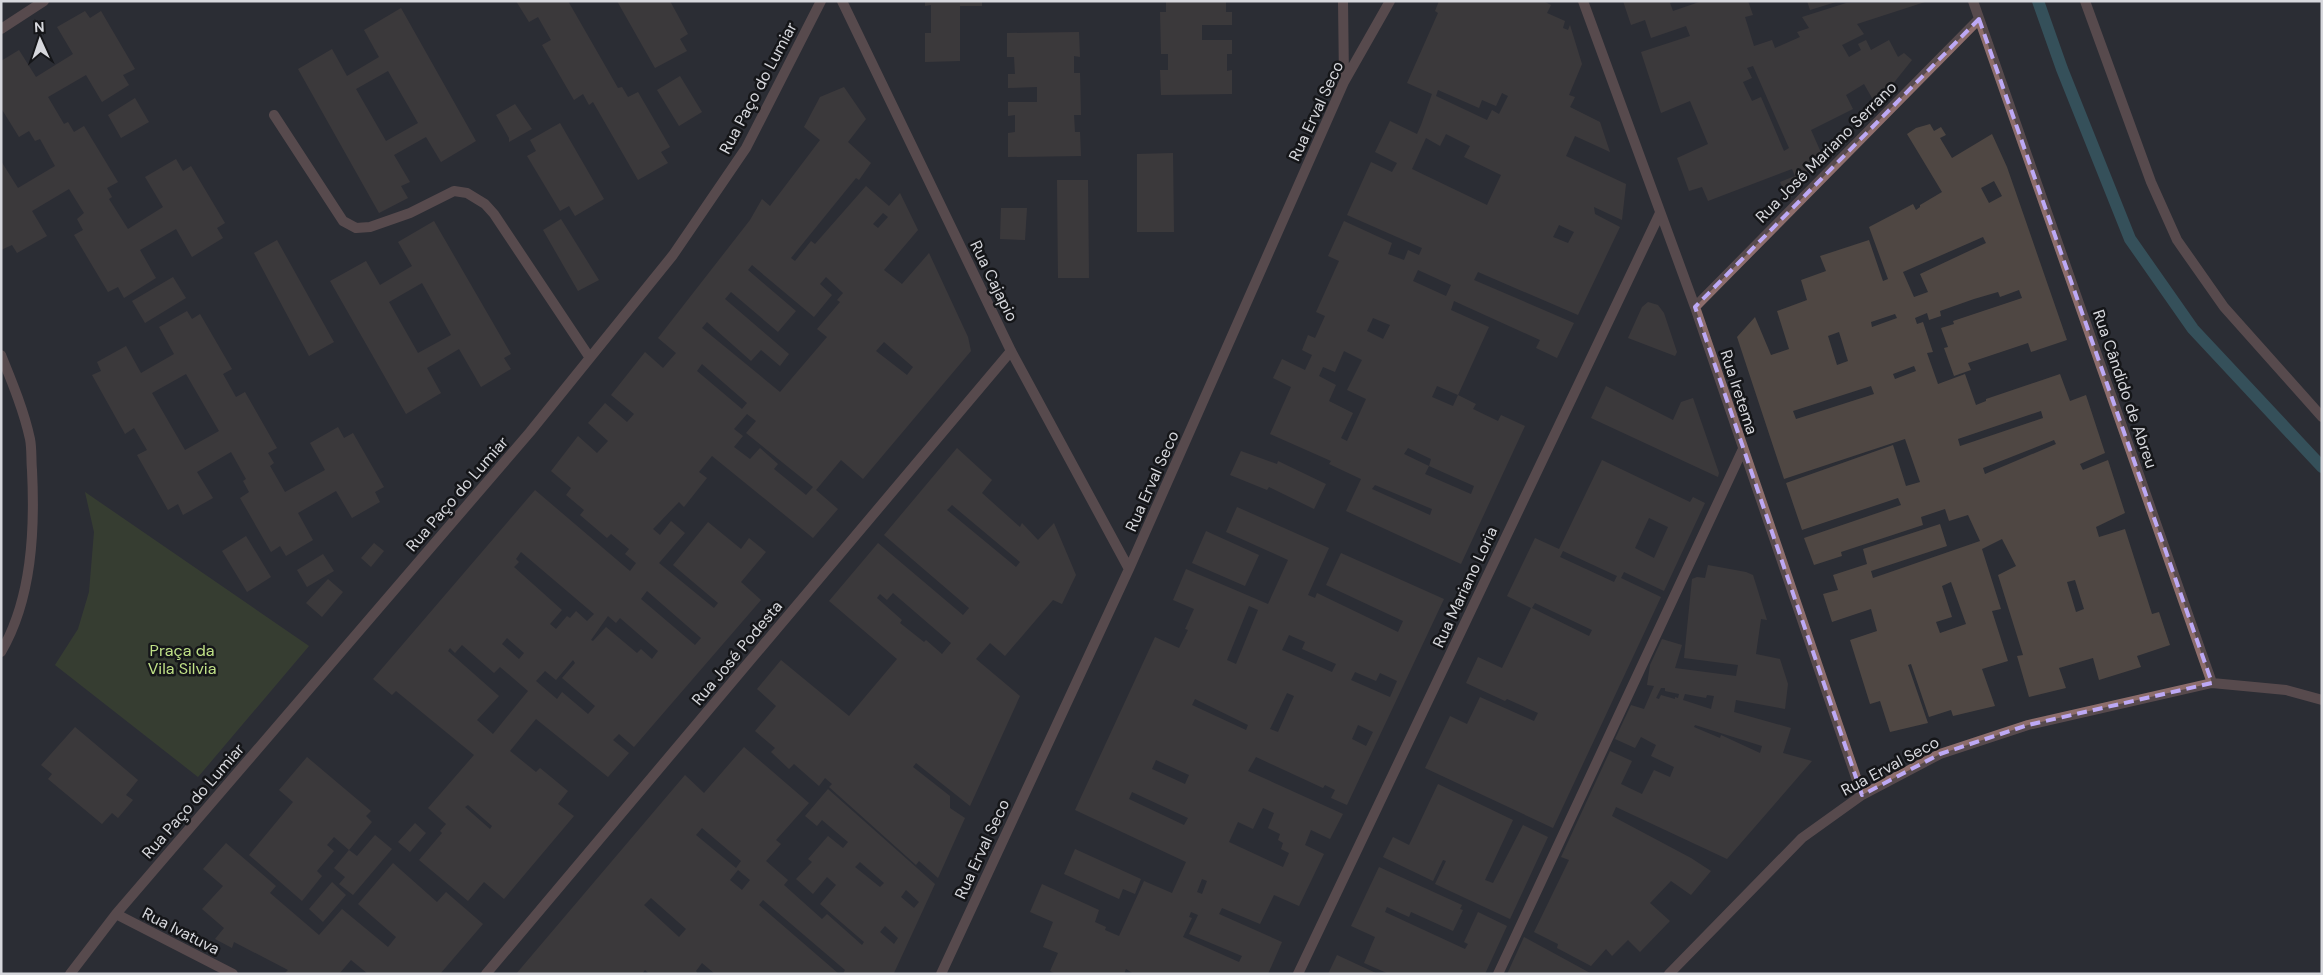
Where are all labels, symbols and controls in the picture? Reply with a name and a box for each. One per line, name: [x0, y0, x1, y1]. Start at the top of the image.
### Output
north arrow: [15, 15, 65, 65]
text: N: [34, 18, 45, 36]
street label: Rua Paço do Lumiar: [714, 18, 802, 157]
street label: Rua Erval Seco: [1284, 58, 1348, 164]
street label: Rua José Mariano Serrano: [1751, 77, 1901, 227]
street label: Rua Cajapio: [965, 237, 1023, 325]
street label: Rua Cândido de Abreu: [2088, 307, 2162, 471]
street label: Rua Iretema: [1715, 347, 1763, 437]
street label: Rua Erval Seco: [1120, 427, 1184, 535]
street label: Rua Paço do Lumiar: [401, 432, 513, 556]
street label: Rua Mariano Loria: [1428, 523, 1502, 651]
street label: Rua José Podesta: [687, 596, 787, 710]
park label: Praça da Vila Silvia: [148, 640, 216, 679]
street label: Rua Erval Seco: [1837, 731, 1943, 801]
street label: Rua Paço do Lumiar: [137, 739, 249, 863]
street label: Rua Erval Seco: [950, 796, 1014, 902]
street label: Rua Ivatuva: [139, 903, 223, 959]

